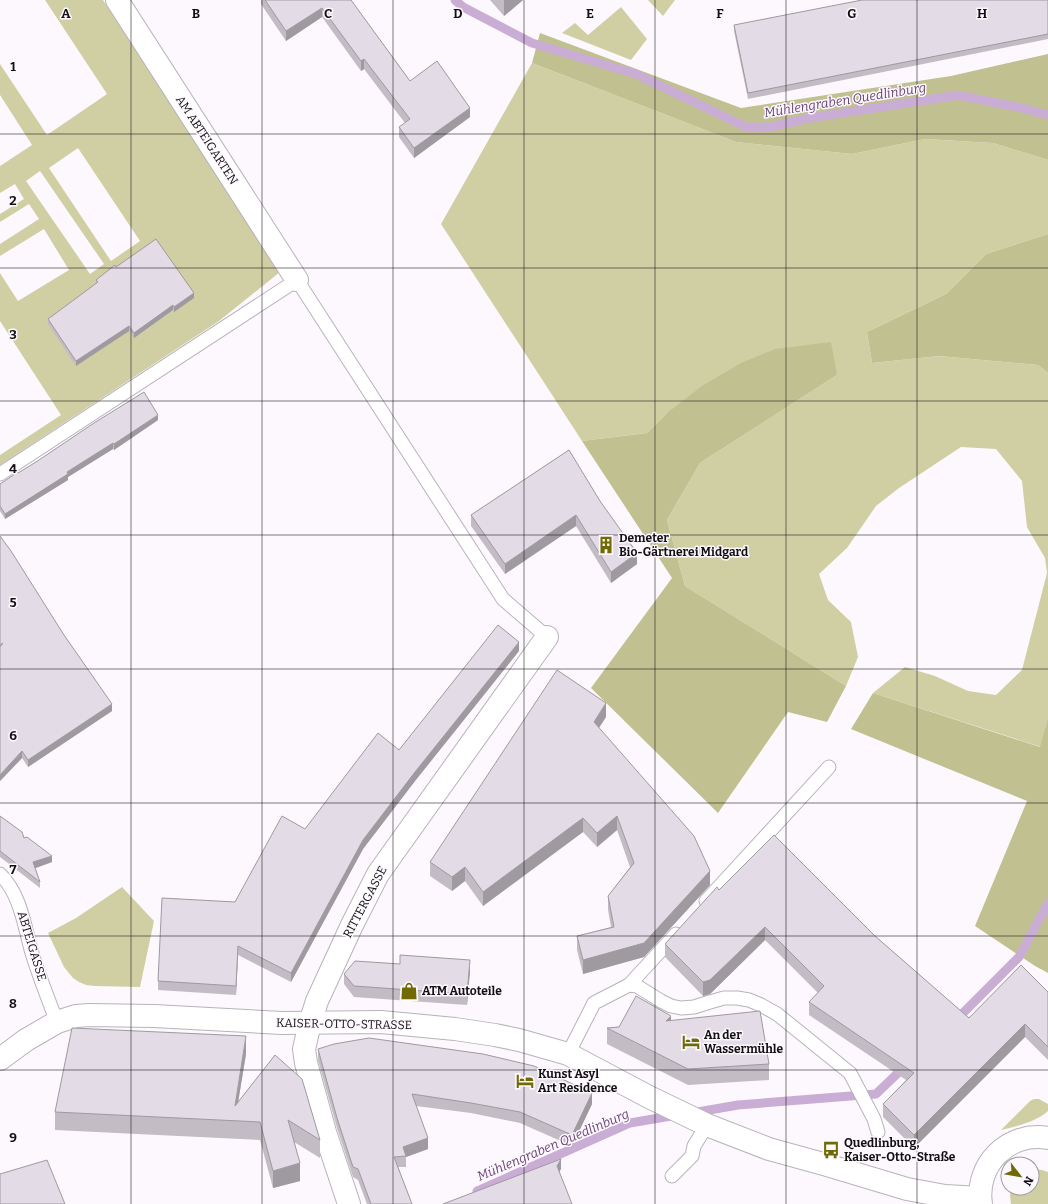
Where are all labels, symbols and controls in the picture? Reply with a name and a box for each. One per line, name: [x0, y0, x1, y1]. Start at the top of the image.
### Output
text: A: [61, 6, 71, 21]
text: B: [192, 6, 200, 21]
text: C: [324, 6, 332, 21]
text: D: [453, 6, 463, 21]
text: E: [586, 6, 594, 21]
text: F: [716, 6, 724, 21]
text: G: [847, 6, 857, 21]
text: H: [977, 6, 987, 21]
text: 1: [10, 59, 16, 74]
water label: Mühlengraben Quedlinburg: [763, 80, 927, 120]
street label: AM ABTEIGARTEN: [173, 93, 241, 188]
text: 2: [9, 193, 17, 208]
text: 3: [9, 327, 17, 342]
text: 4: [9, 461, 17, 476]
place label: Demeter Bio-Gärtnerei Midgard: [619, 531, 749, 559]
building icon: Demeter Bio-Gärtnerei Midgard: [596, 535, 616, 555]
text: 5: [9, 595, 17, 610]
text: 6: [9, 728, 17, 743]
text: 7: [10, 862, 17, 877]
street label: RITTERGASSE: [340, 864, 390, 940]
street label: ABTEIGASSE: [15, 909, 49, 983]
shop icon: ATM Autoteile: [399, 981, 419, 1001]
place label: ATM Autoteile: [422, 984, 502, 998]
text: 8: [9, 996, 17, 1011]
street label: KAISER-OTTO-STRASSE: [276, 1016, 412, 1032]
place label: An der Wassermühle: [704, 1028, 783, 1056]
hotel icon: An der Wassermühle: [681, 1032, 701, 1052]
place label: Kunst Asyl Art Residence: [538, 1067, 618, 1095]
hotel icon: Kunst Asyl Art Residence: [515, 1071, 535, 1091]
water label: Mühlengraben Quedlinburg: [475, 1106, 631, 1184]
text: 9: [9, 1130, 17, 1145]
place label: Quedlinburg, Kaiser-Otto-Straße: [844, 1136, 956, 1164]
bus stop icon: Quedlinburg, Kaiser-Otto-Straße: [821, 1140, 841, 1160]
north arrow: [1000, 1156, 1040, 1196]
text: N: [1020, 1174, 1036, 1188]

